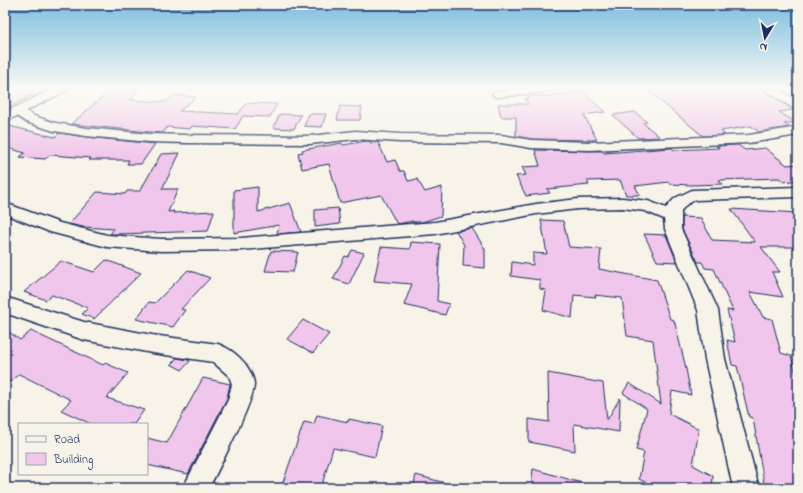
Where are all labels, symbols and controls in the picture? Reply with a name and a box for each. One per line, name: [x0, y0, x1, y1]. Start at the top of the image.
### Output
north arrow: [745, 18, 785, 58]
text: N: [758, 38, 768, 55]
legend: [18, 423, 148, 475]
text: Road: [54, 431, 80, 449]
text: Building: [53, 451, 93, 470]

